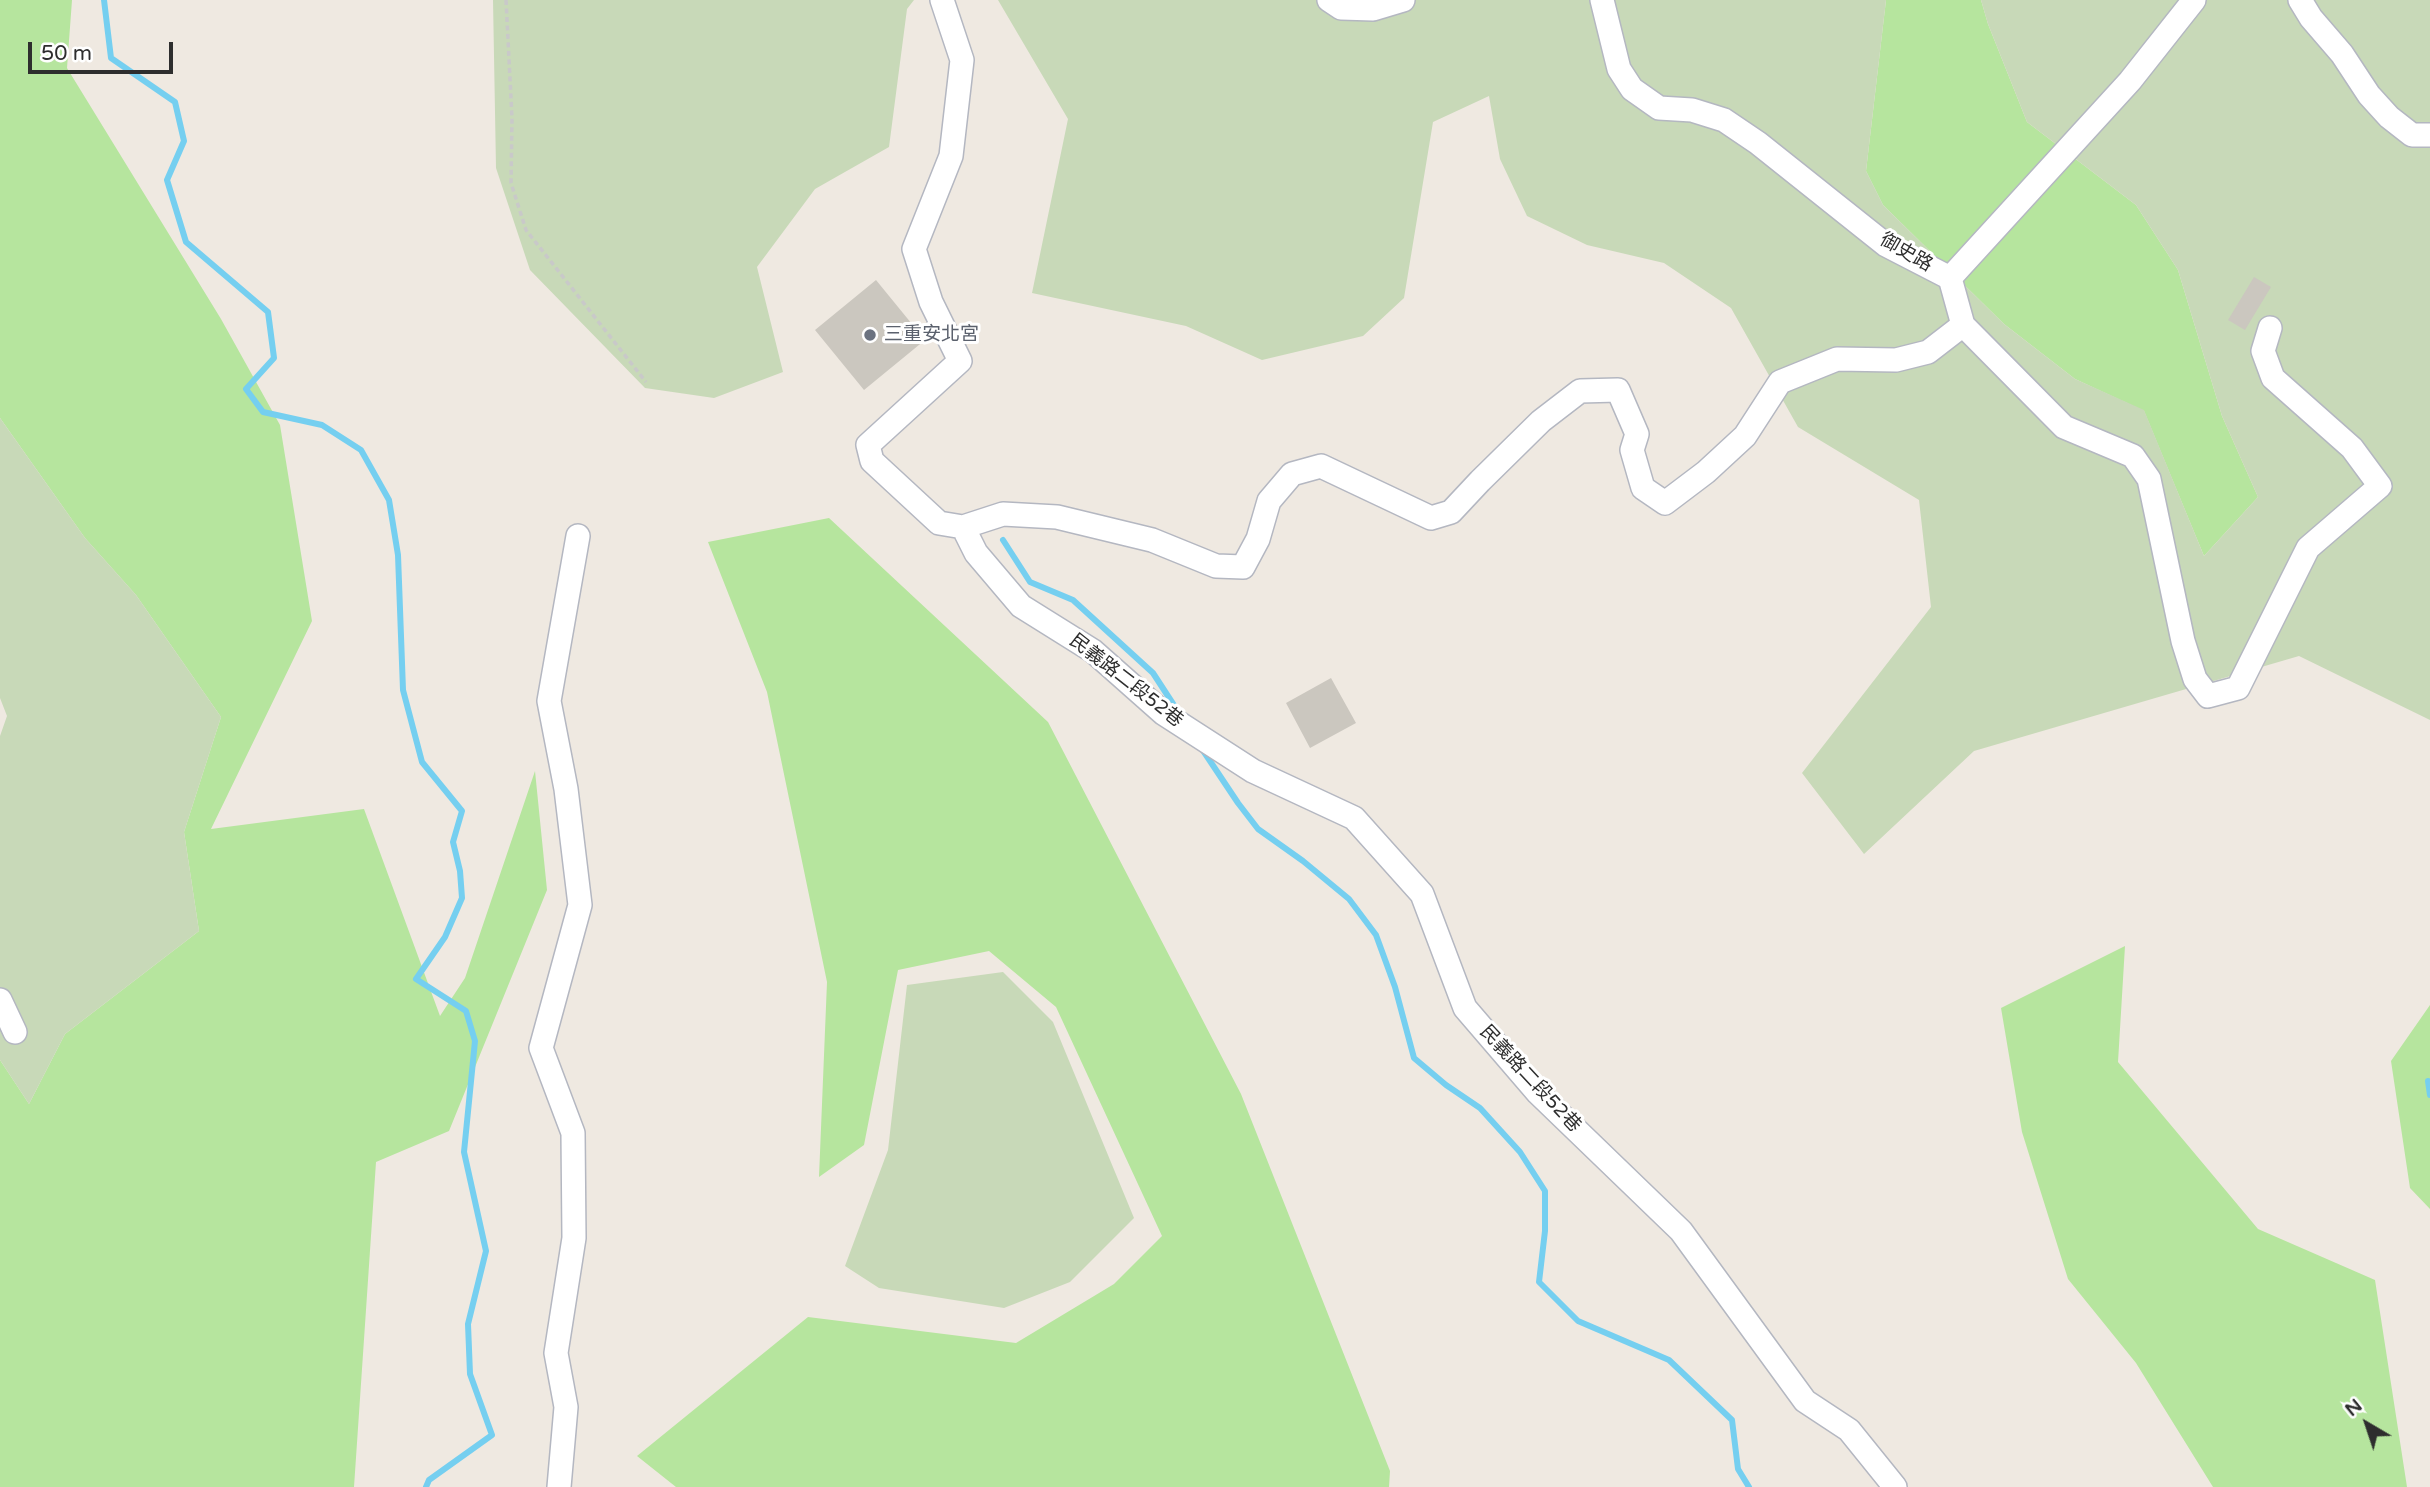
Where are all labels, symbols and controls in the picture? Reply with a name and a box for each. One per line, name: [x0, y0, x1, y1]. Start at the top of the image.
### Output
scale bar: [32, 28, 177, 72]
text: 50 m: [41, 41, 92, 66]
street label: 御史路: [1876, 229, 1936, 277]
place label: 三重安北宮: [884, 324, 979, 346]
marker: 三重安北宮: [862, 327, 878, 343]
street label: 民義路二段52巷: [1065, 630, 1187, 732]
street label: 民義路二段52巷: [1475, 1021, 1585, 1137]
north arrow: [2332, 1389, 2402, 1459]
text: N: [2341, 1394, 2367, 1421]

